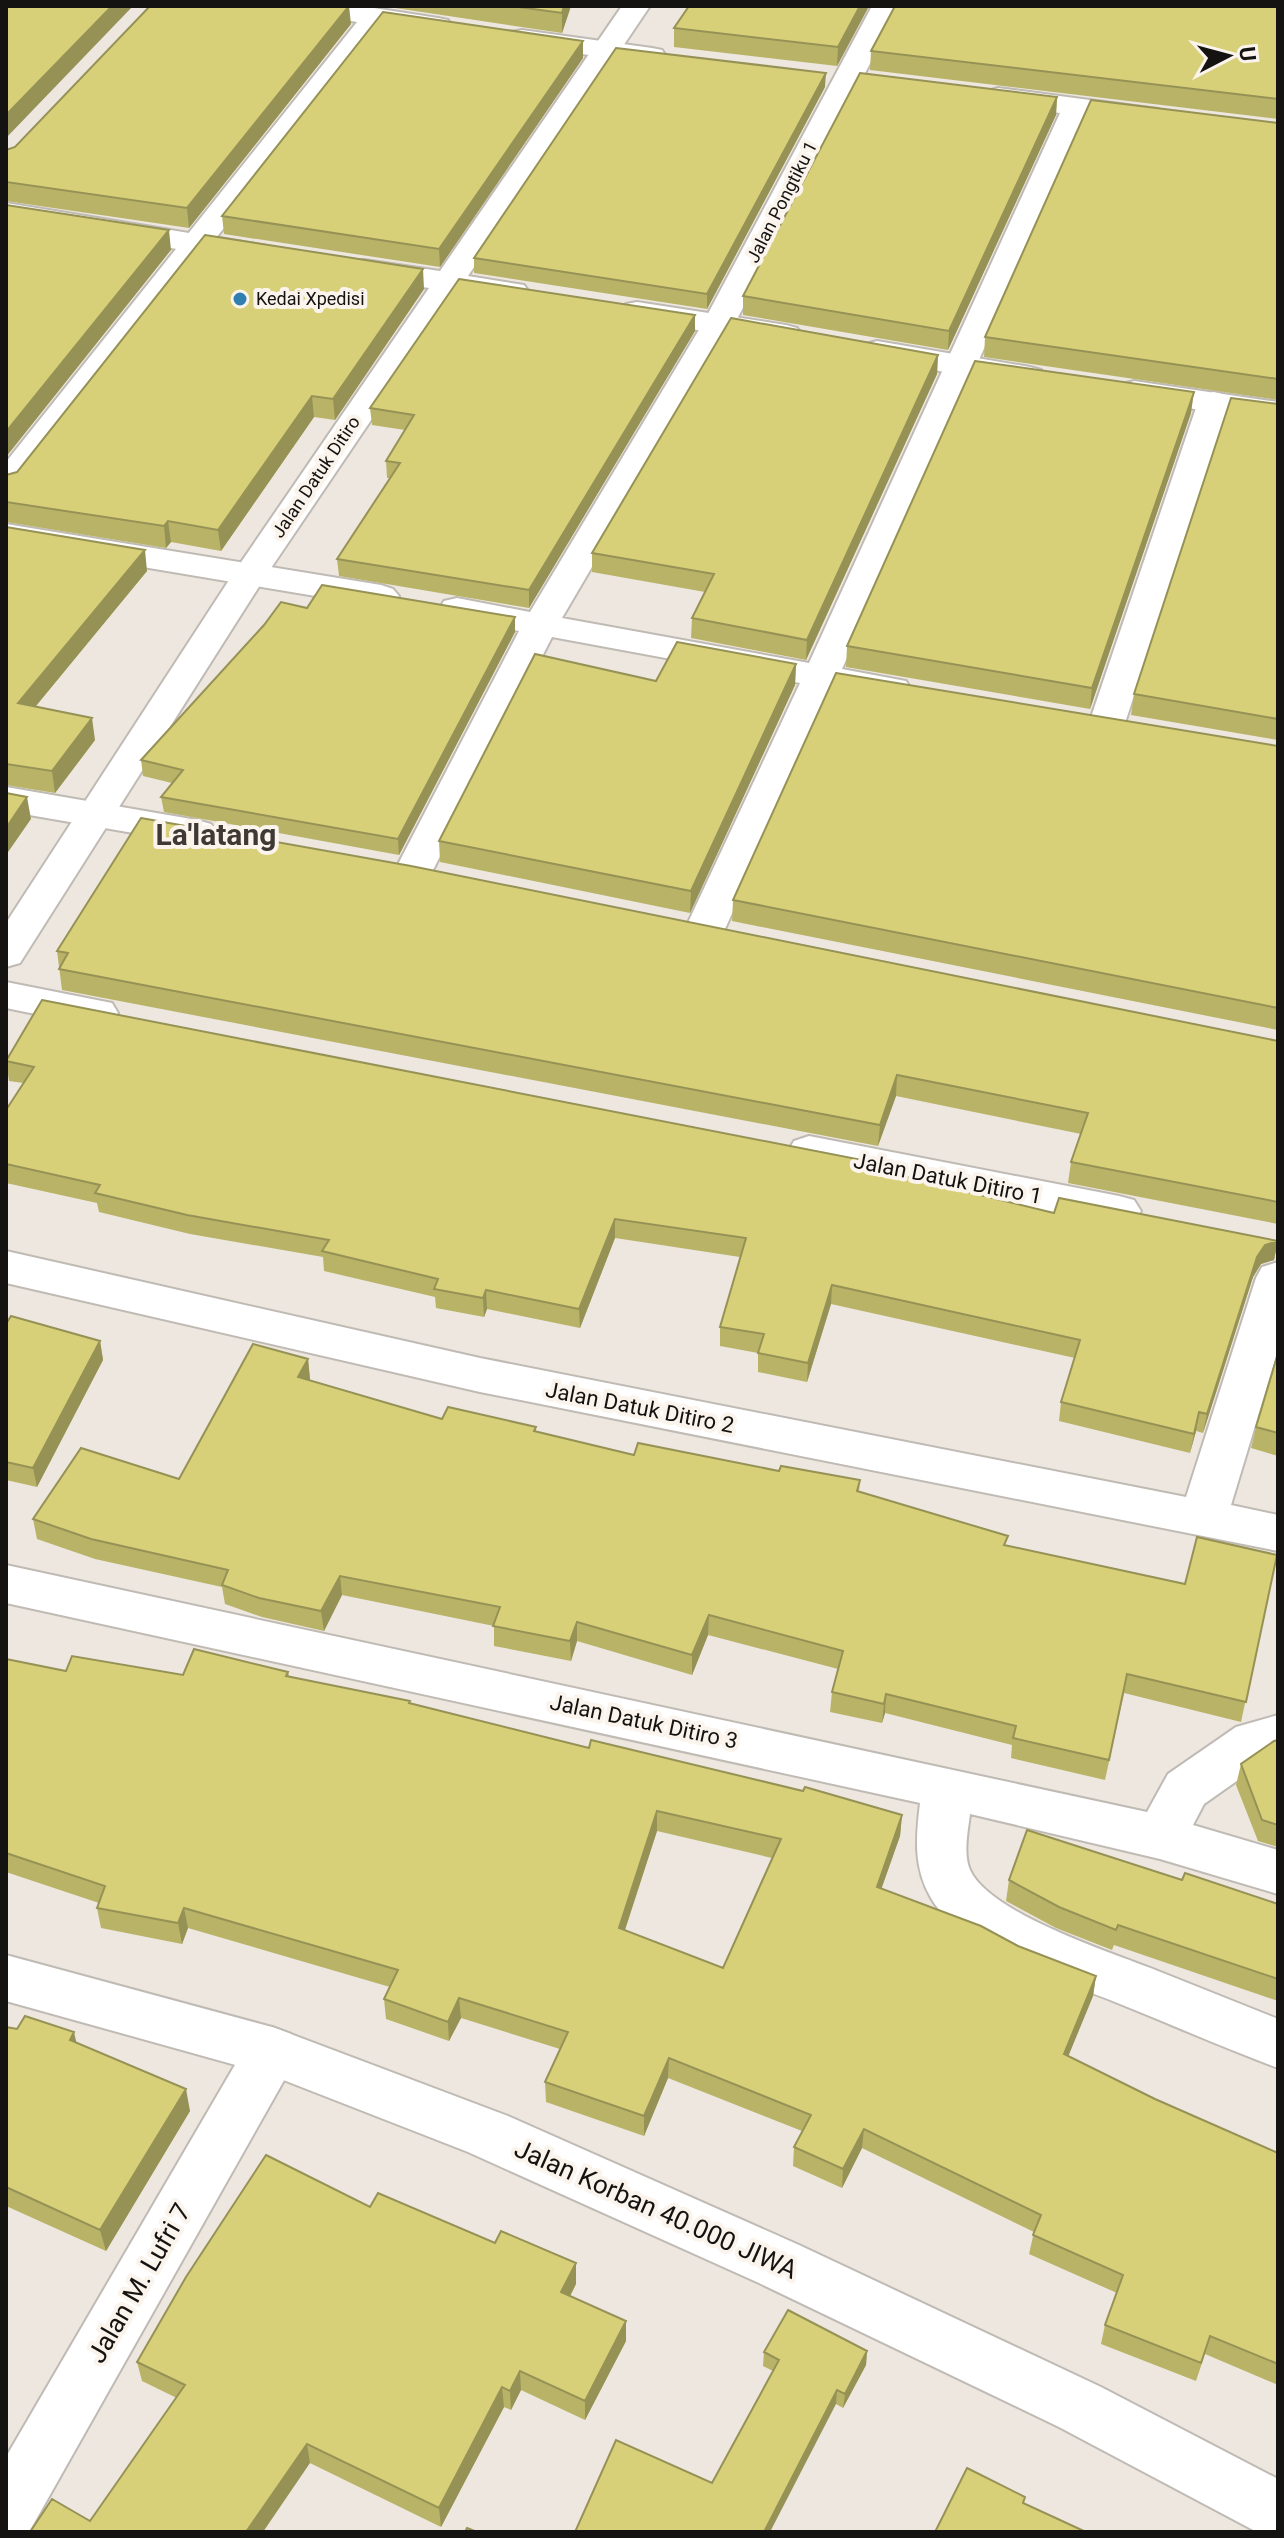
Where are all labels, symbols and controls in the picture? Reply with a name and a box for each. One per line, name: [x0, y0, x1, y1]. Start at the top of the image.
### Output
north arrow: [1188, 16, 1268, 96]
text: U: [1234, 45, 1261, 62]
street label: Jalan Pongtiku 1: [742, 137, 821, 266]
place label: Kedai Xpedisi: [256, 288, 365, 309]
marker: Kedai Xpedisi: [231, 290, 249, 308]
street label: Jalan Datuk Ditiro: [267, 412, 364, 541]
district label: La'latang: [156, 817, 276, 852]
street label: Jalan Datuk Ditiro 1: [852, 1148, 1044, 1209]
street label: Jalan Datuk Ditiro 2: [544, 1377, 736, 1438]
street label: Jalan Datuk Ditiro 3: [548, 1689, 740, 1754]
street label: Jalan Korban 40.000 JIWA: [510, 2133, 802, 2285]
street label: Jalan M. Lufri 7: [81, 2198, 197, 2368]

